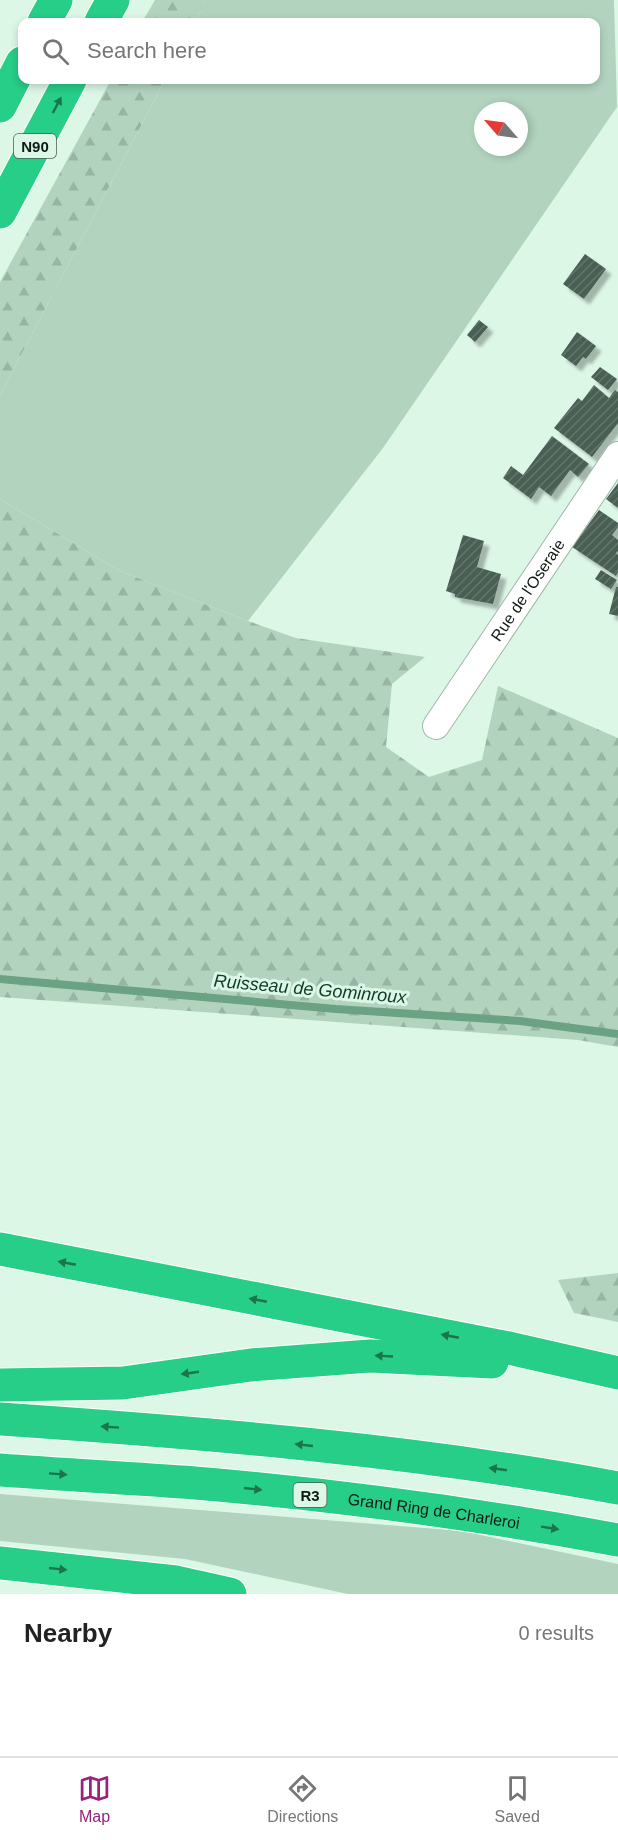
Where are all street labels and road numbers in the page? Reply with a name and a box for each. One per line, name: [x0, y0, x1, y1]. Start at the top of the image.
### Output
road number: N90: [14, 134, 56, 158]
street label: Rue de l'Oseraie: [487, 536, 568, 644]
road number: R3: [294, 1483, 326, 1507]
street label: Grand Ring de Charleroi: [347, 1490, 521, 1531]

